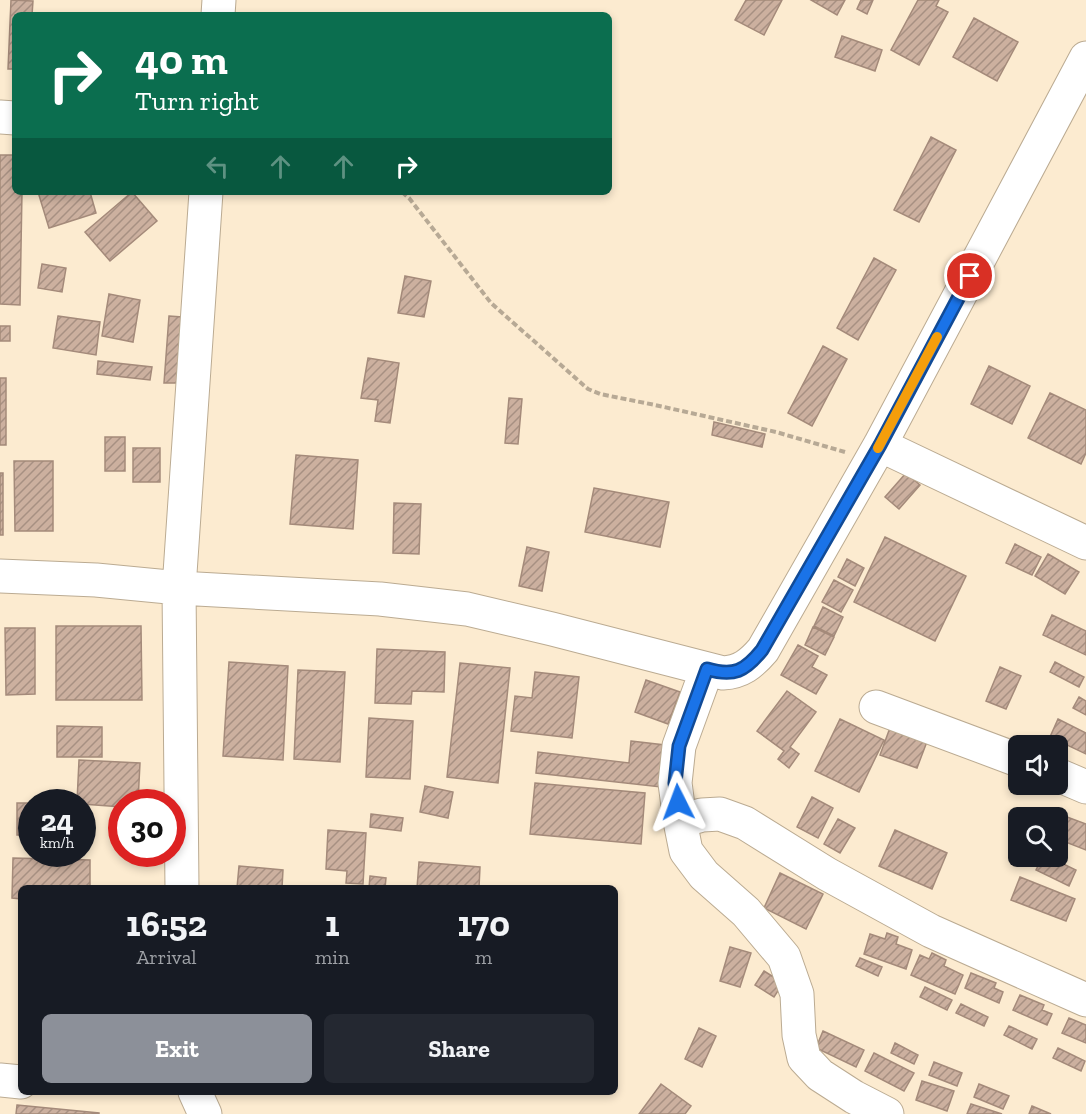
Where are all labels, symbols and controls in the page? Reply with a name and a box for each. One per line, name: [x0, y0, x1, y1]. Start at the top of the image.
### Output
text: 40 m: [135, 34, 228, 85]
icon: right: [36, 36, 114, 114]
text: Turn right: [135, 85, 259, 117]
icon: left: [201, 150, 234, 183]
icon: ahead: [264, 150, 297, 183]
icon: ahead: [327, 150, 360, 183]
icon: right: [390, 150, 423, 183]
pin: [944, 250, 995, 301]
icon: arrive: [953, 259, 986, 292]
map controls: [1008, 735, 1068, 867]
button: sound: [1008, 735, 1068, 795]
position arrow: [646, 770, 710, 834]
speed limit sign: 30: [108, 789, 186, 867]
text: 24: [40, 803, 74, 839]
button: search: [1008, 807, 1068, 867]
text: km/h: [40, 834, 74, 852]
text: 16:52: [126, 902, 207, 945]
text: 1: [325, 902, 340, 945]
text: 170: [458, 902, 510, 945]
text: Arrival: [136, 945, 197, 969]
text: min: [315, 945, 349, 969]
text: m: [475, 945, 492, 969]
button: Exit: [42, 1014, 312, 1083]
button: Share: [324, 1014, 594, 1083]

